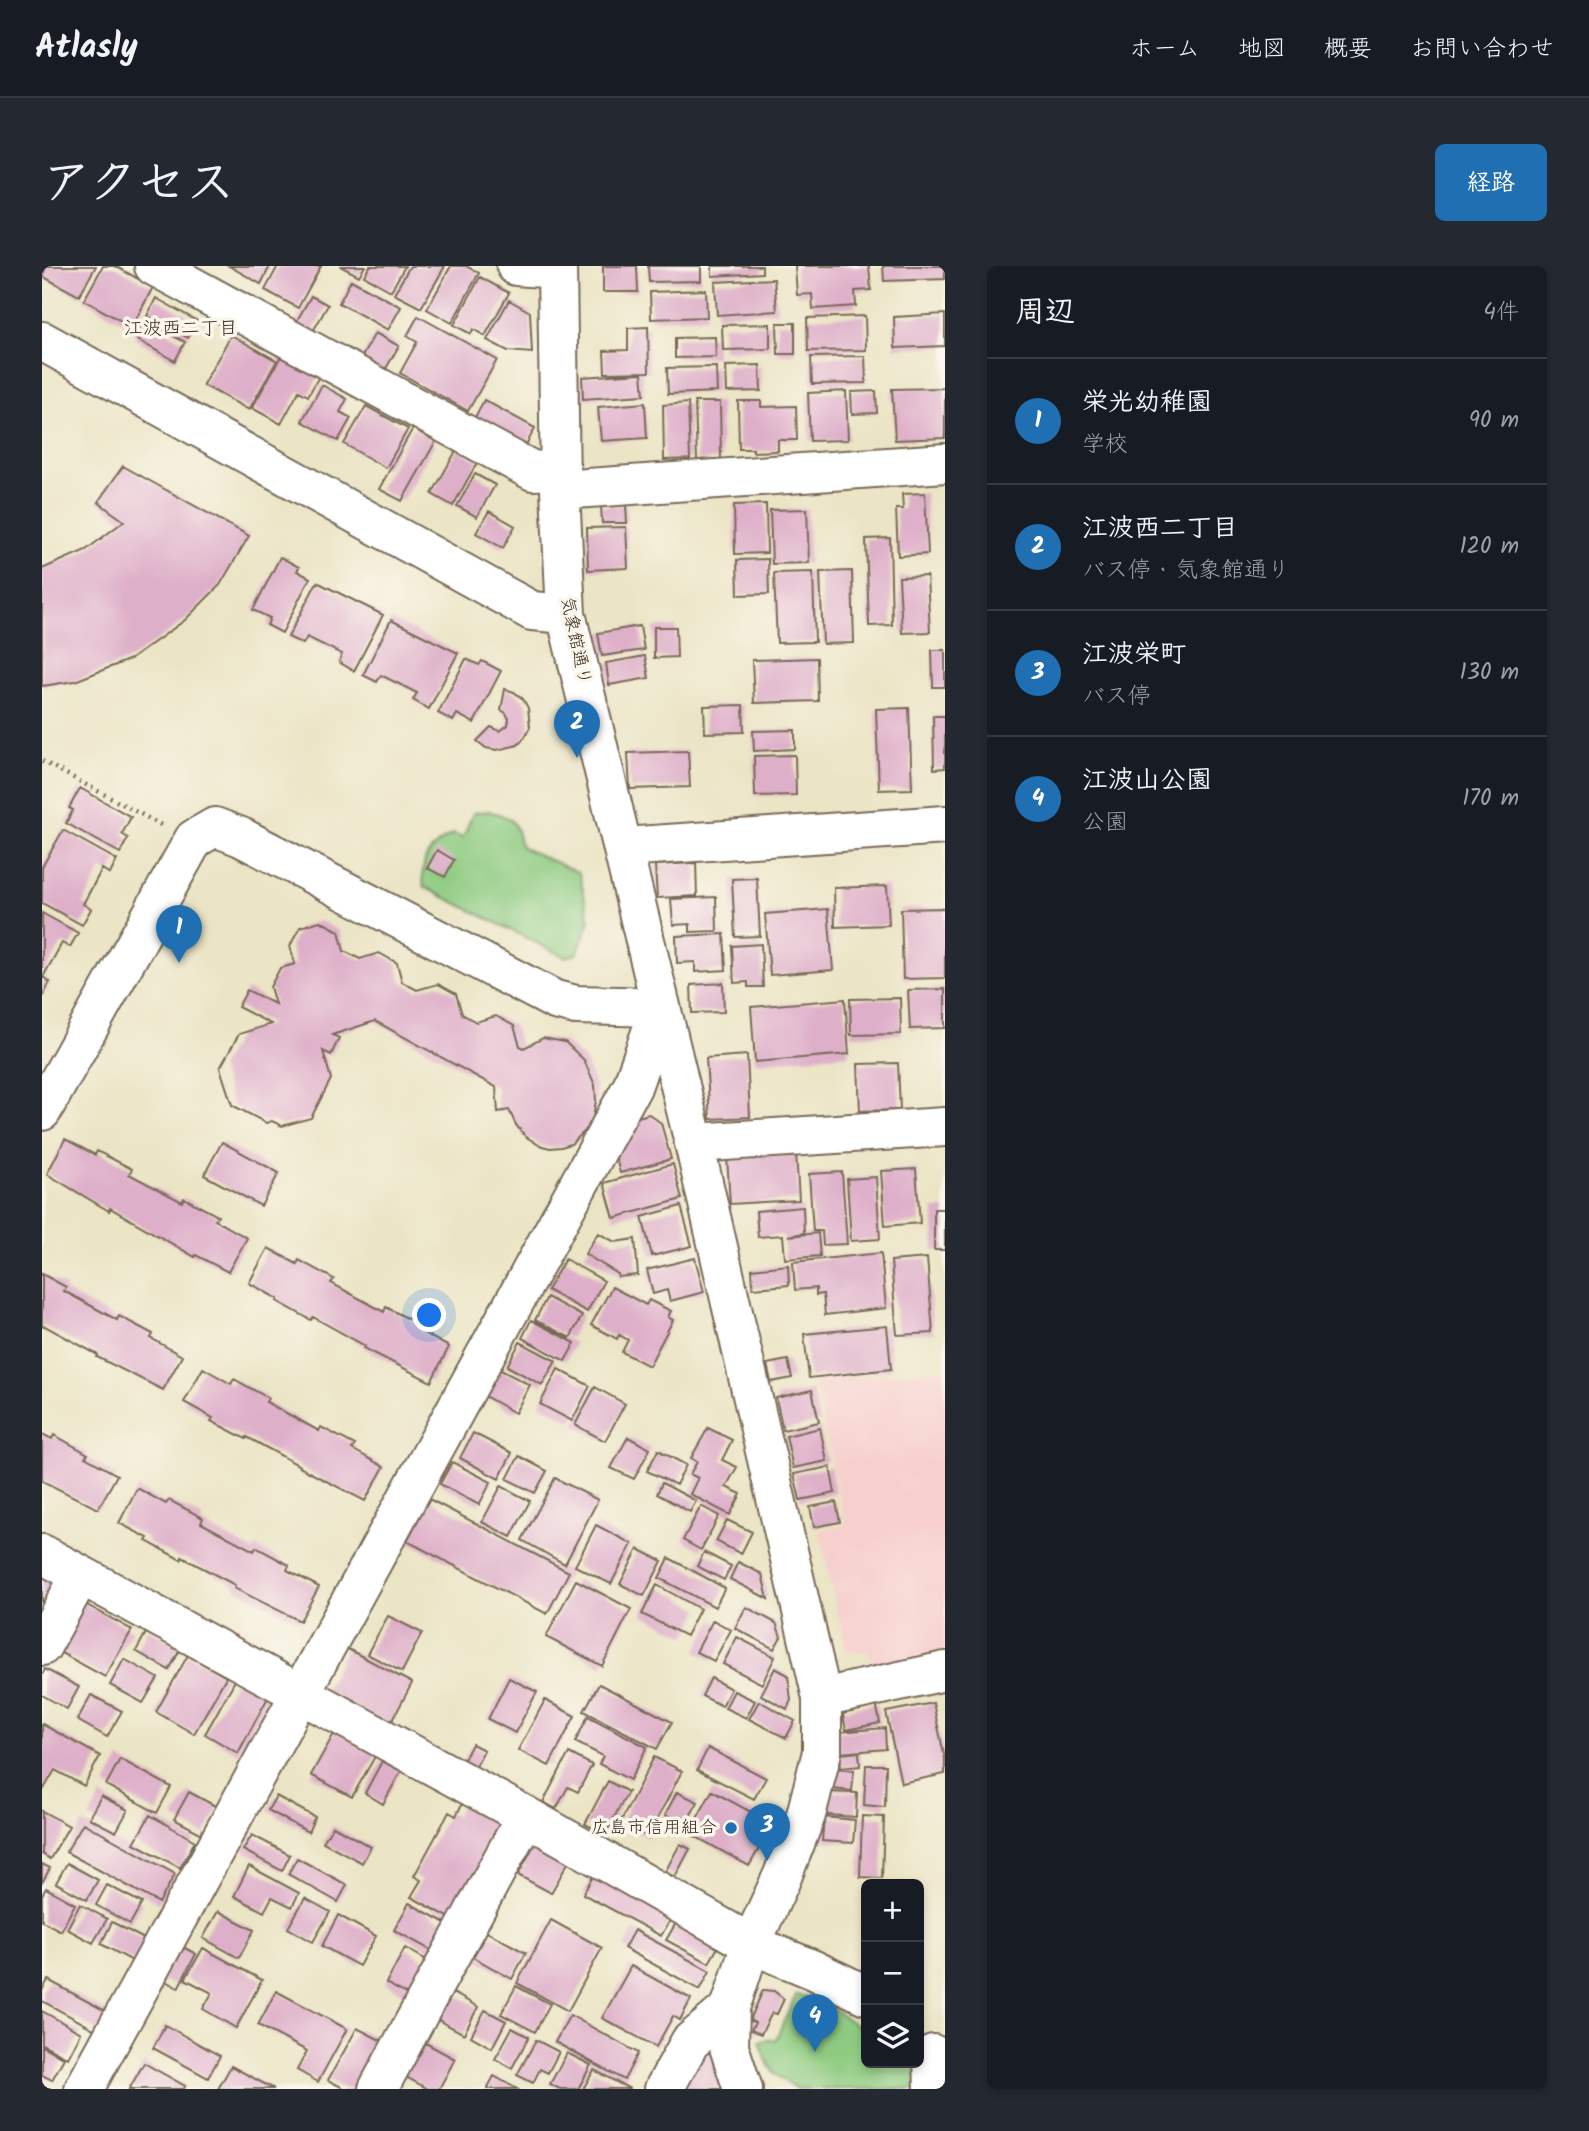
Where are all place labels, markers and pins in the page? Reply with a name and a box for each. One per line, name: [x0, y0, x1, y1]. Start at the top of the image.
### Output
pin: 2: [554, 700, 600, 758]
pin: 1: [156, 905, 202, 963]
pin: 3: [744, 1803, 790, 1861]
place label: 広島市信用組合: [591, 1814, 717, 1843]
marker: 広島市信用組合: [723, 1820, 739, 1836]
pin: 4: [792, 1994, 838, 2052]

